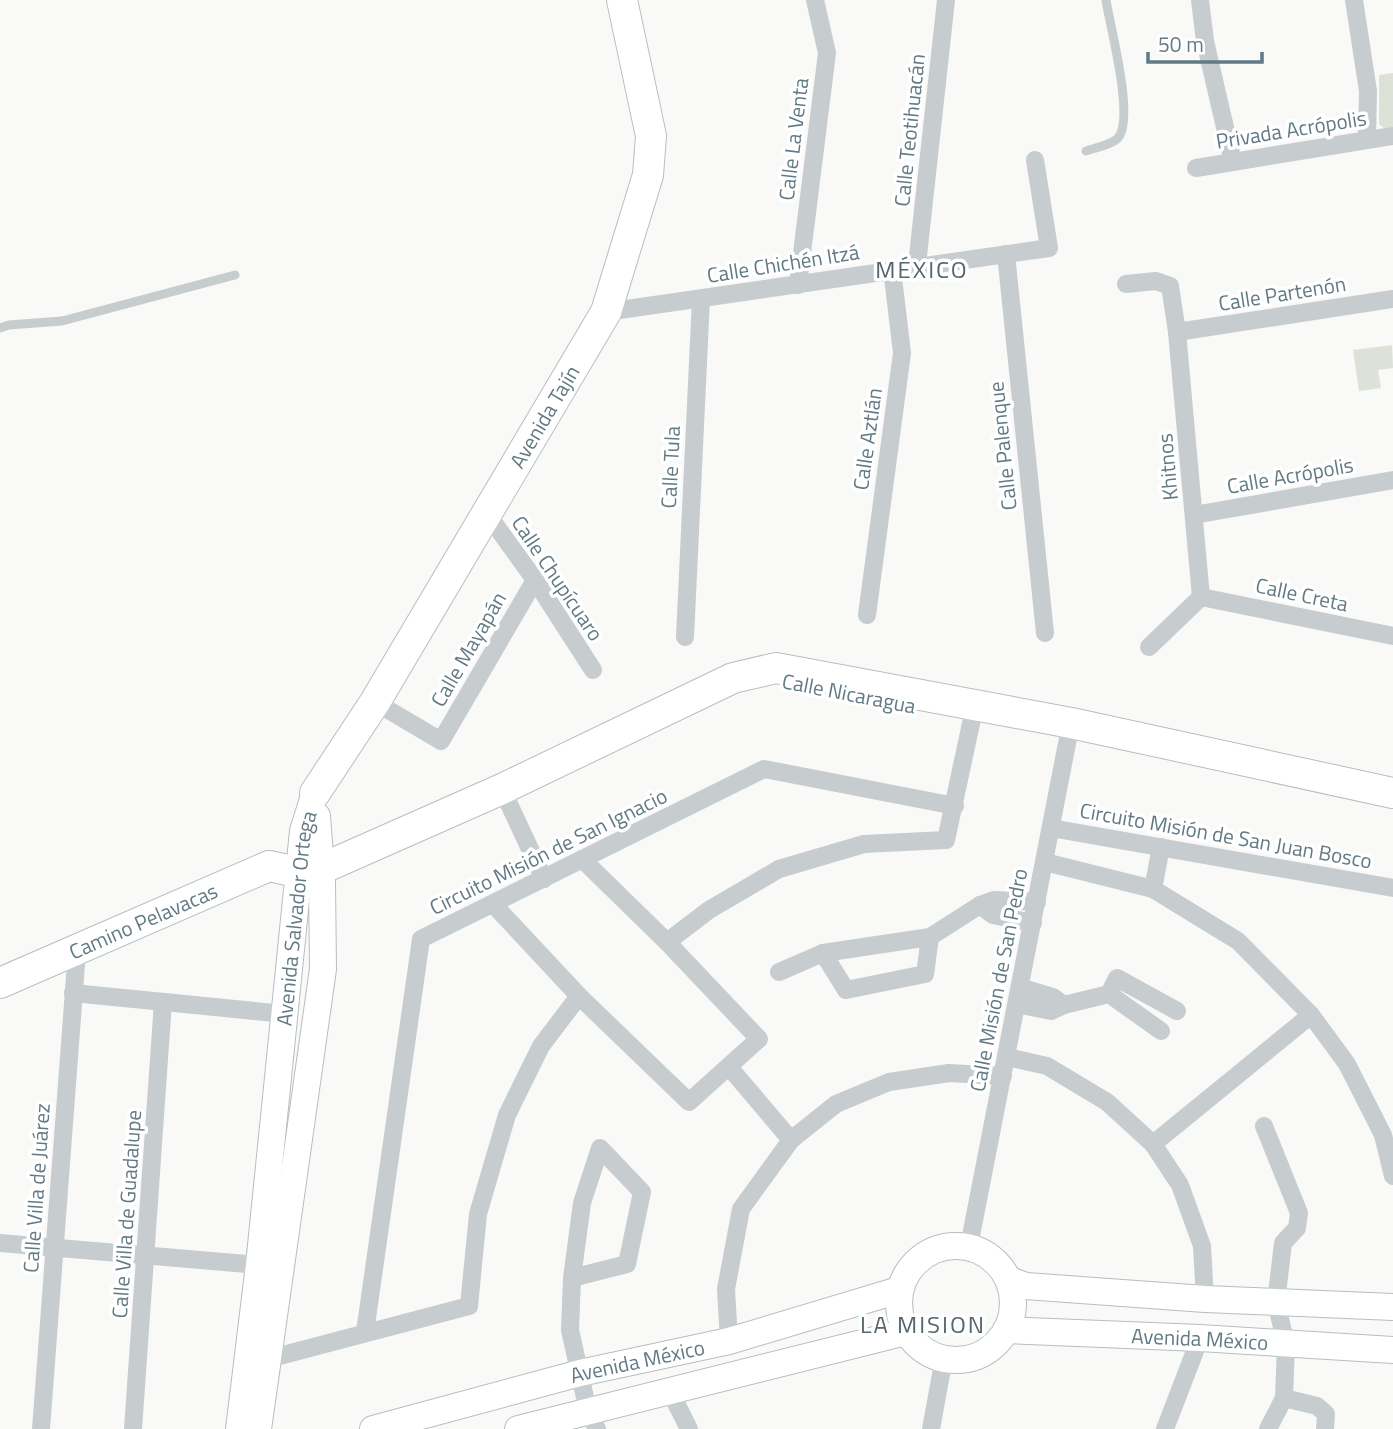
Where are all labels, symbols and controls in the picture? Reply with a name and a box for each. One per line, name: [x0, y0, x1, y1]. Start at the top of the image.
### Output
scale bar: [1148, 21, 1262, 65]
text: 50 m: [1158, 28, 1204, 60]
street label: Calle Teotihuacán: [885, 52, 933, 208]
street label: Calle La Venta: [770, 75, 816, 202]
street label: Privada Acrópolis: [1213, 101, 1369, 157]
street label: Calle Chichén Itzá: [705, 235, 862, 291]
district label: MÉXICO: [875, 251, 969, 287]
street label: Calle Partenón: [1216, 267, 1348, 319]
street label: Avenida Tajín: [501, 359, 587, 474]
street label: Calle Palenque: [979, 380, 1025, 512]
street label: Calle Aztlán: [844, 386, 890, 492]
street label: Calle Tula: [652, 424, 688, 509]
street label: Khitnos: [1148, 432, 1186, 502]
street label: Calle Acrópolis: [1224, 448, 1356, 502]
street label: Calle Chupícuaro: [504, 509, 612, 647]
street label: Calle Creta: [1253, 569, 1352, 619]
street label: Calle Mayapán: [422, 585, 514, 713]
street label: Calle Nicaragua: [779, 664, 919, 722]
street label: Circuito Misión de San Ignacio: [424, 779, 672, 923]
street label: Circuito Misión de San Juan Bosco: [1077, 794, 1375, 876]
street label: Avenida Salvador Ortega: [267, 806, 325, 1027]
street label: Calle Misión de San Pedro: [961, 866, 1035, 1094]
street label: Camino Pelavacas: [64, 874, 222, 967]
street label: Calle Villa de Juárez: [14, 1102, 58, 1274]
street label: Calle Villa de Guadalupe: [103, 1109, 149, 1319]
district label: LA MISION: [860, 1306, 986, 1342]
street label: Avenida México: [1131, 1319, 1269, 1358]
street label: Avenida México: [566, 1331, 708, 1391]

